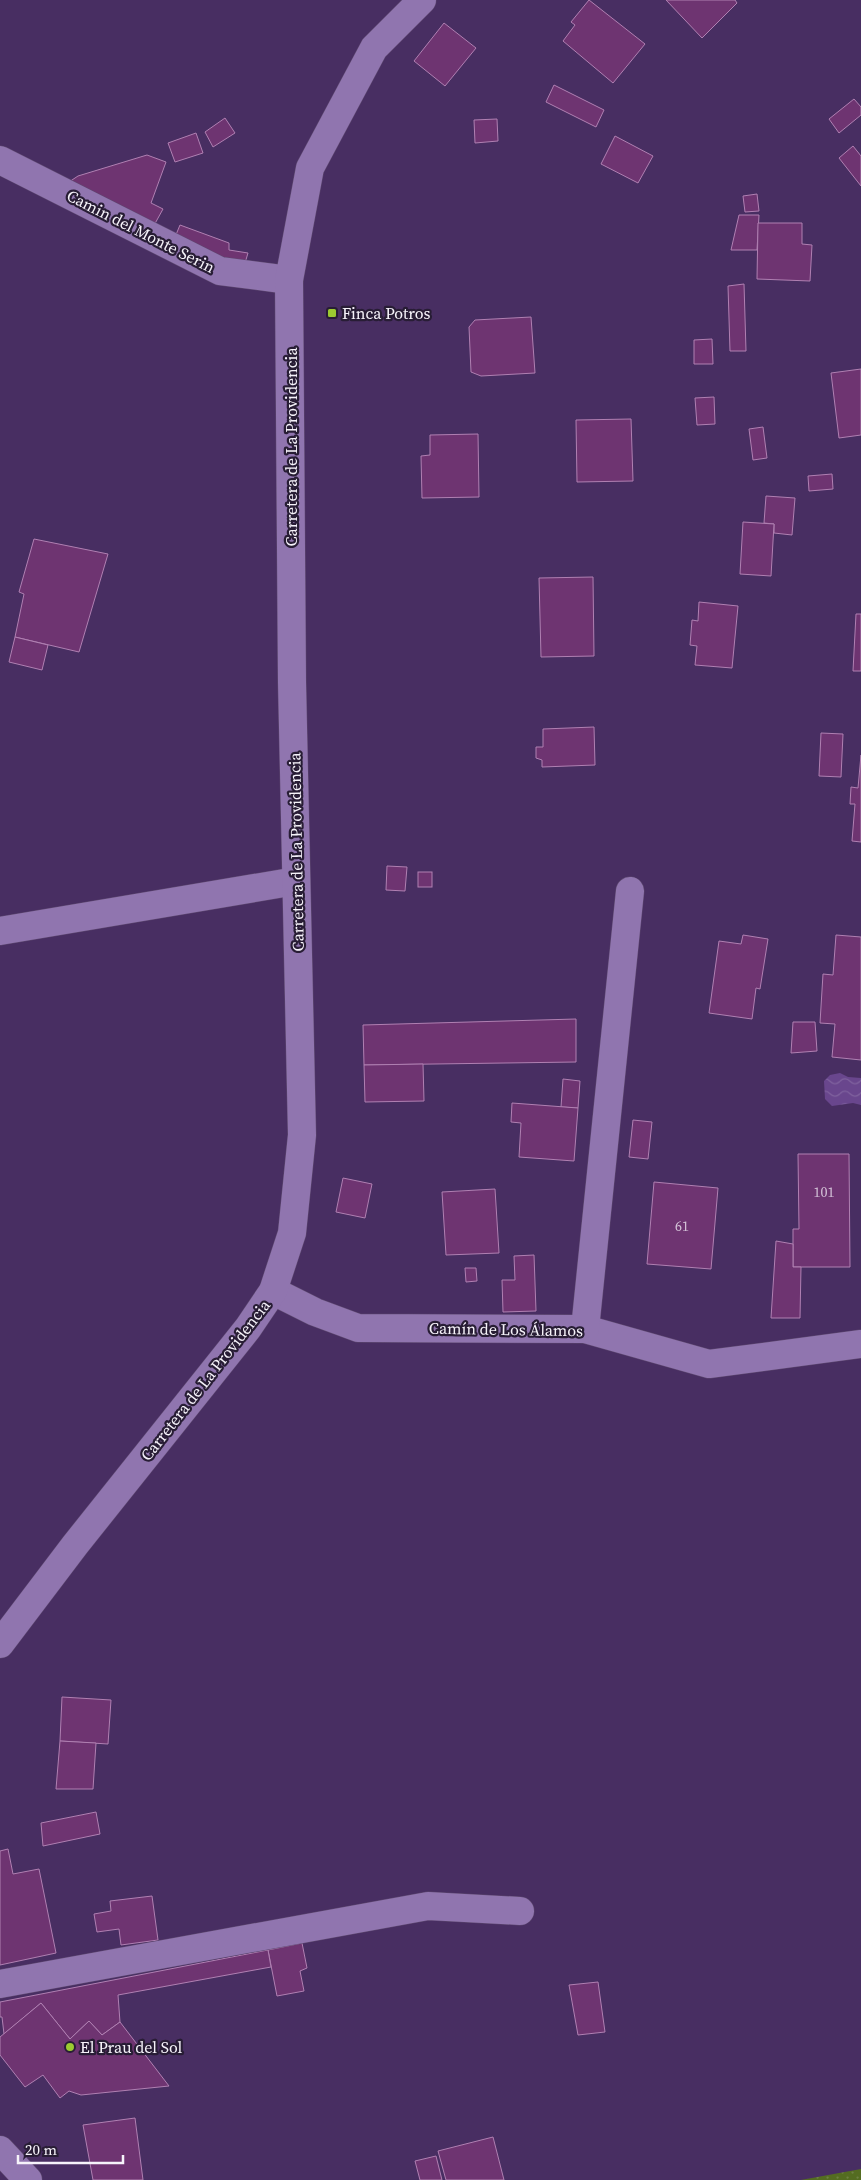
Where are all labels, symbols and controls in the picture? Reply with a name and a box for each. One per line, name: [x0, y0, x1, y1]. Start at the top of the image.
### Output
street label: Camin del Monte Serin: [63, 184, 219, 278]
place label: Finca Potros: [342, 302, 431, 324]
marker: Finca Potros: [326, 307, 338, 319]
street label: Carretera de La Providencia: [280, 347, 302, 547]
street label: Carretera de La Providencia: [283, 751, 309, 952]
house number: 101: [814, 1182, 835, 1202]
house number: 61: [675, 1216, 689, 1236]
street label: Carretera de La Providencia: [135, 1294, 275, 1465]
street label: Camín de Los Álamos: [429, 1317, 583, 1341]
place label: El Prau del Sol: [80, 2036, 183, 2058]
marker: El Prau del Sol: [64, 2041, 76, 2053]
scale bar: [18, 2132, 122, 2164]
text: 20 m: [25, 2139, 57, 2160]

